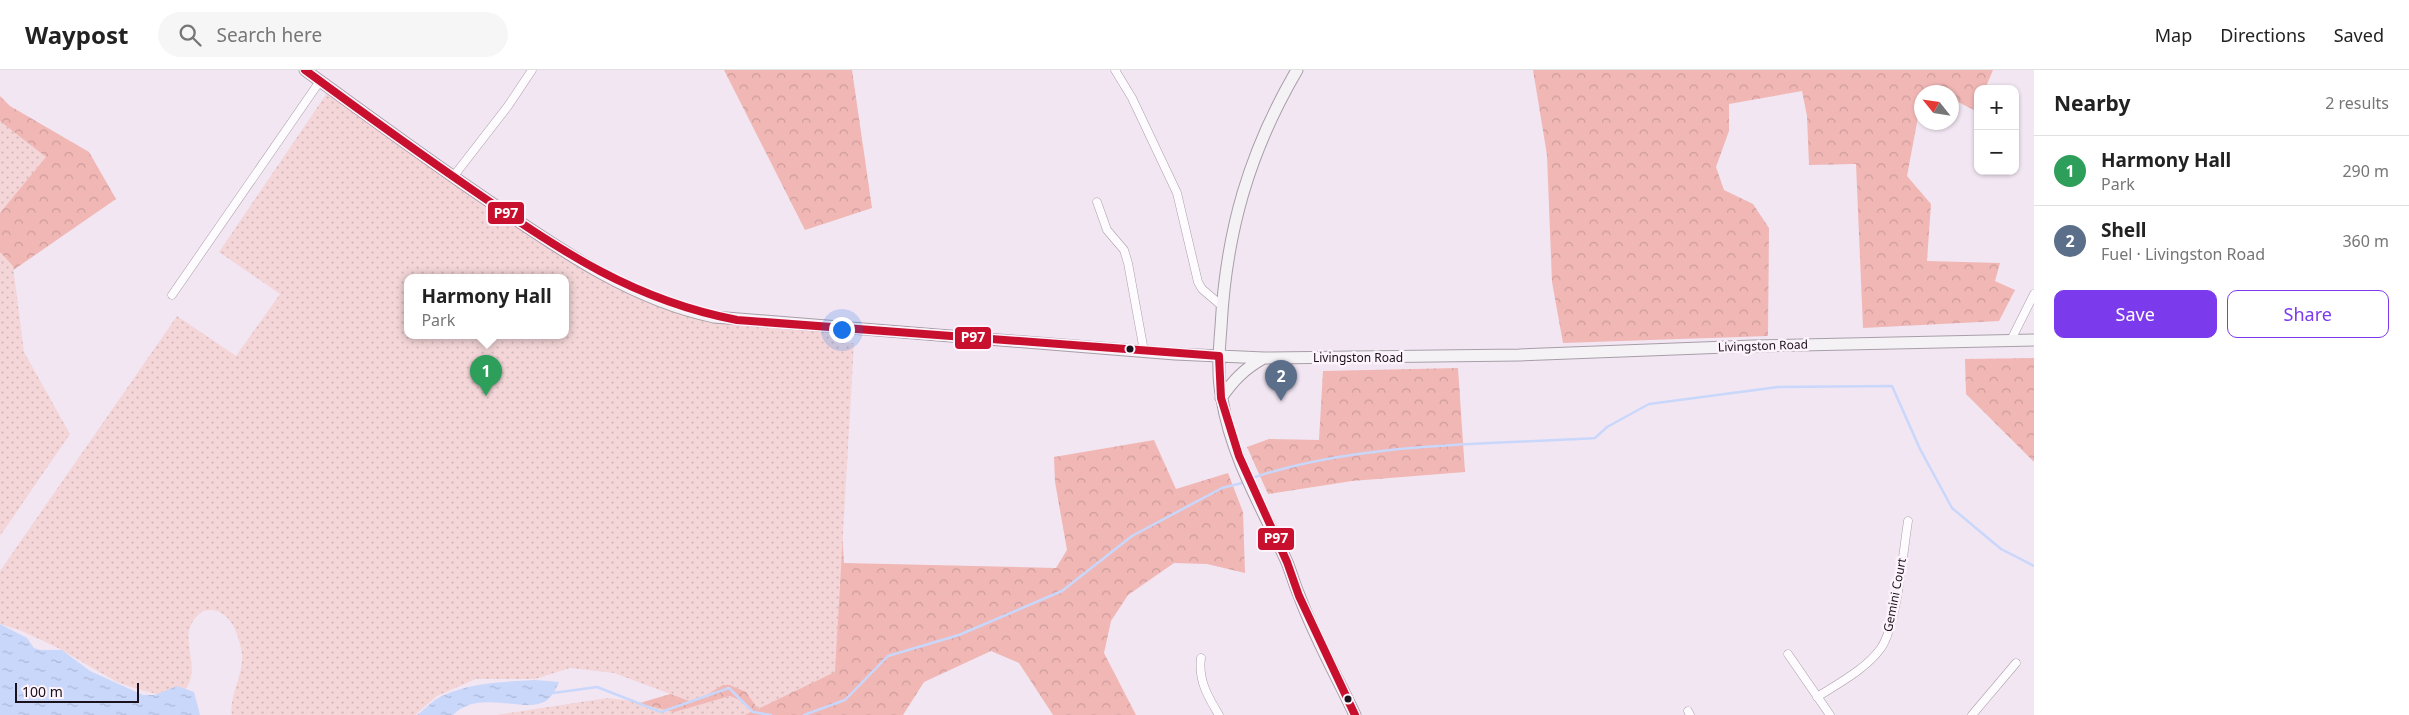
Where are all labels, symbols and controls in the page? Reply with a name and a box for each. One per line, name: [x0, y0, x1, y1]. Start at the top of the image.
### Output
search box: [158, 12, 508, 57]
text: Waypost: [25, 18, 128, 51]
icon: search: [176, 21, 204, 49]
text: Search here: [216, 22, 322, 48]
text: Map: [2155, 23, 2192, 47]
text: Directions: [2220, 23, 2306, 47]
text: Saved: [2334, 23, 2384, 47]
north arrow: [1914, 85, 1959, 130]
map controls: [1974, 85, 2019, 175]
button: +: [1974, 85, 2019, 130]
text: Nearby: [2054, 89, 2130, 117]
text: 2 results: [2325, 92, 2389, 114]
button: −: [1974, 130, 2019, 175]
text: Harmony Hall: [2101, 147, 2231, 173]
text: 1: [2065, 160, 2075, 182]
text: 290 m: [2342, 160, 2389, 182]
text: Park: [2101, 173, 2135, 195]
line badge: P97: [487, 201, 525, 225]
text: P97: [494, 203, 518, 222]
text: Shell: [2101, 217, 2147, 243]
text: 2: [2065, 230, 2075, 252]
text: 360 m: [2342, 230, 2389, 252]
text: Fuel · Livingston Road: [2101, 243, 2265, 265]
popup: [404, 274, 569, 339]
text: Harmony Hall: [421, 283, 552, 309]
button: Save: [2054, 290, 2217, 338]
button: Share: [2227, 290, 2389, 338]
text: Park: [421, 309, 455, 331]
your location: [829, 317, 855, 343]
line badge: P97: [954, 326, 992, 350]
text: P97: [961, 327, 985, 346]
street label: Livingston Road: [1718, 335, 1808, 356]
unlabelled marker: [1125, 344, 1135, 354]
street label: Livingston Road: [1313, 349, 1403, 366]
pin: 1: [470, 355, 502, 396]
pin: 2: [1265, 360, 1297, 401]
line badge: P97: [1257, 527, 1295, 551]
text: P97: [1264, 528, 1288, 547]
street label: Gemini Court: [1879, 556, 1910, 633]
scale bar: [15, 680, 139, 703]
text: 100 m: [22, 682, 63, 701]
unlabelled marker: [1343, 694, 1353, 704]

